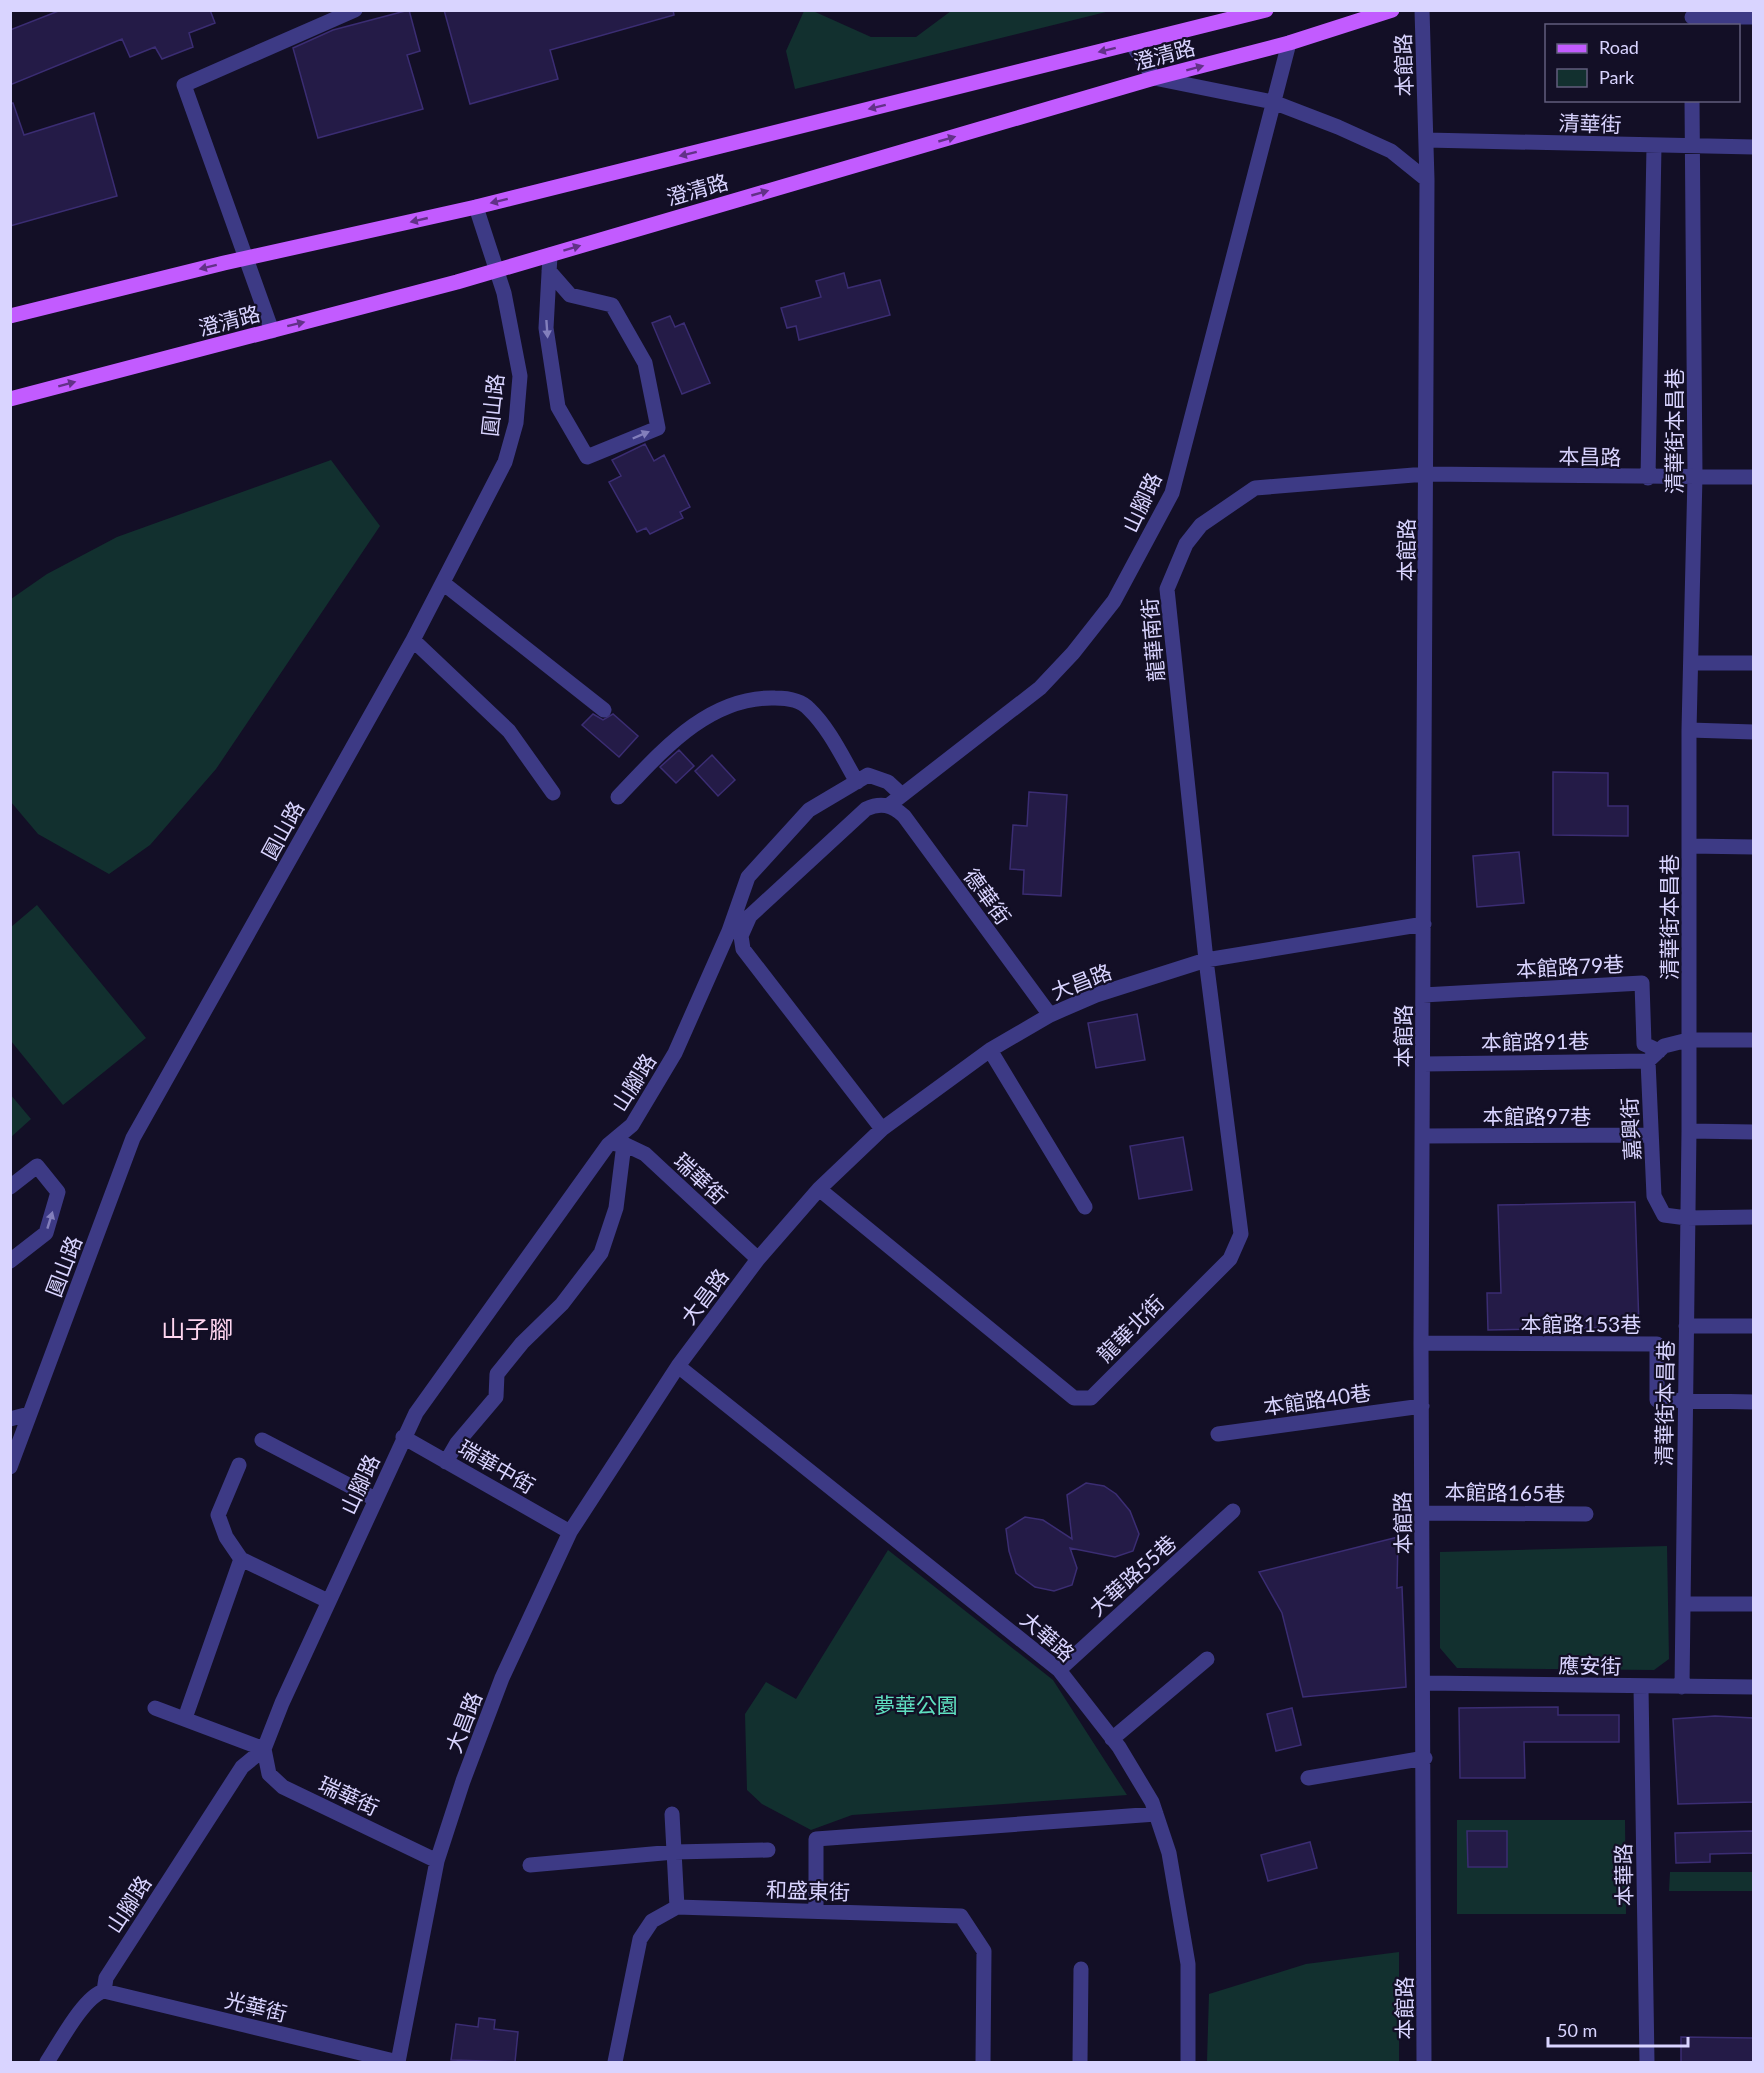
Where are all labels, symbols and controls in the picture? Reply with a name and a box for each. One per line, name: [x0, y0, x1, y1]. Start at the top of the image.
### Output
legend: [1545, 24, 1740, 102]
street label: 本館路: [1389, 33, 1417, 97]
street label: 澄清路: [1130, 34, 1198, 74]
text: Road: [1599, 36, 1639, 58]
one-way arrow: [1098, 46, 1116, 56]
one-way arrow: [1186, 62, 1204, 72]
text: Park: [1599, 66, 1635, 88]
one-way arrow: [868, 103, 886, 113]
street label: 清華街: [1558, 109, 1622, 137]
one-way arrow: [938, 133, 956, 143]
one-way arrow: [679, 150, 697, 160]
street label: 澄清路: [663, 168, 731, 210]
one-way arrow: [751, 188, 769, 197]
one-way arrow: [490, 197, 508, 207]
one-way arrow: [409, 216, 428, 225]
one-way arrow: [564, 243, 582, 252]
one-way arrow: [199, 263, 217, 273]
street label: 澄清路: [195, 300, 263, 340]
one-way arrow: [287, 319, 306, 329]
one-way arrow: [542, 320, 552, 339]
street label: 清華街本昌巷: [1661, 368, 1686, 494]
street label: 圓山路: [476, 372, 508, 438]
one-way arrow: [58, 379, 76, 389]
one-way arrow: [632, 430, 650, 440]
street label: 本昌路: [1558, 443, 1622, 469]
street label: 山腳路: [1116, 468, 1166, 536]
street label: 本館路: [1393, 519, 1418, 582]
street label: 龍華南街: [1136, 597, 1168, 683]
street label: 圓山路: [256, 796, 308, 864]
street label: 清華街本昌巷: [1656, 854, 1681, 980]
street label: 德華街: [959, 863, 1017, 929]
street label: 本館路79巷: [1515, 951, 1625, 981]
street label: 大昌路: [1047, 958, 1115, 1004]
street label: 本館路: [1390, 1005, 1415, 1068]
street label: 本館路91巷: [1481, 1028, 1589, 1054]
street label: 山腳路: [606, 1049, 660, 1115]
street label: 嘉興街: [1616, 1097, 1644, 1161]
street label: 本館路97巷: [1483, 1103, 1591, 1128]
street label: 瑞華街: [669, 1147, 733, 1209]
one-way arrow: [46, 1211, 55, 1229]
street label: 圓山路: [40, 1232, 86, 1300]
street label: 大昌路: [675, 1263, 733, 1329]
street label: 龍華北街: [1091, 1289, 1169, 1367]
street label: 本館路153巷: [1521, 1311, 1641, 1336]
district label: 山子腳: [161, 1314, 233, 1343]
street label: 清華街本昌巷: [1650, 1340, 1678, 1466]
street label: 本館路40巷: [1262, 1379, 1372, 1419]
street label: 瑞華中街: [454, 1434, 540, 1498]
street label: 山腳路: [334, 1450, 384, 1518]
street label: 本館路165巷: [1445, 1478, 1565, 1506]
street label: 本館路: [1389, 1491, 1415, 1555]
street label: 大華路55巷: [1083, 1529, 1181, 1621]
street label: 大華路: [1016, 1606, 1080, 1666]
street label: 應安街: [1558, 1652, 1622, 1678]
street label: 大昌路: [440, 1688, 486, 1756]
park label: 夢華公園: [874, 1692, 958, 1717]
street label: 瑞華街: [315, 1770, 383, 1820]
street label: 本華路: [1610, 1843, 1636, 1907]
street label: 山腳路: [100, 1871, 156, 1937]
street label: 和盛東街: [766, 1876, 850, 1904]
street label: 本館路: [1391, 1977, 1416, 2040]
street label: 光華街: [222, 1986, 290, 2026]
scale bar: [1548, 2010, 1688, 2048]
text: 50 m: [1557, 2019, 1597, 2041]

